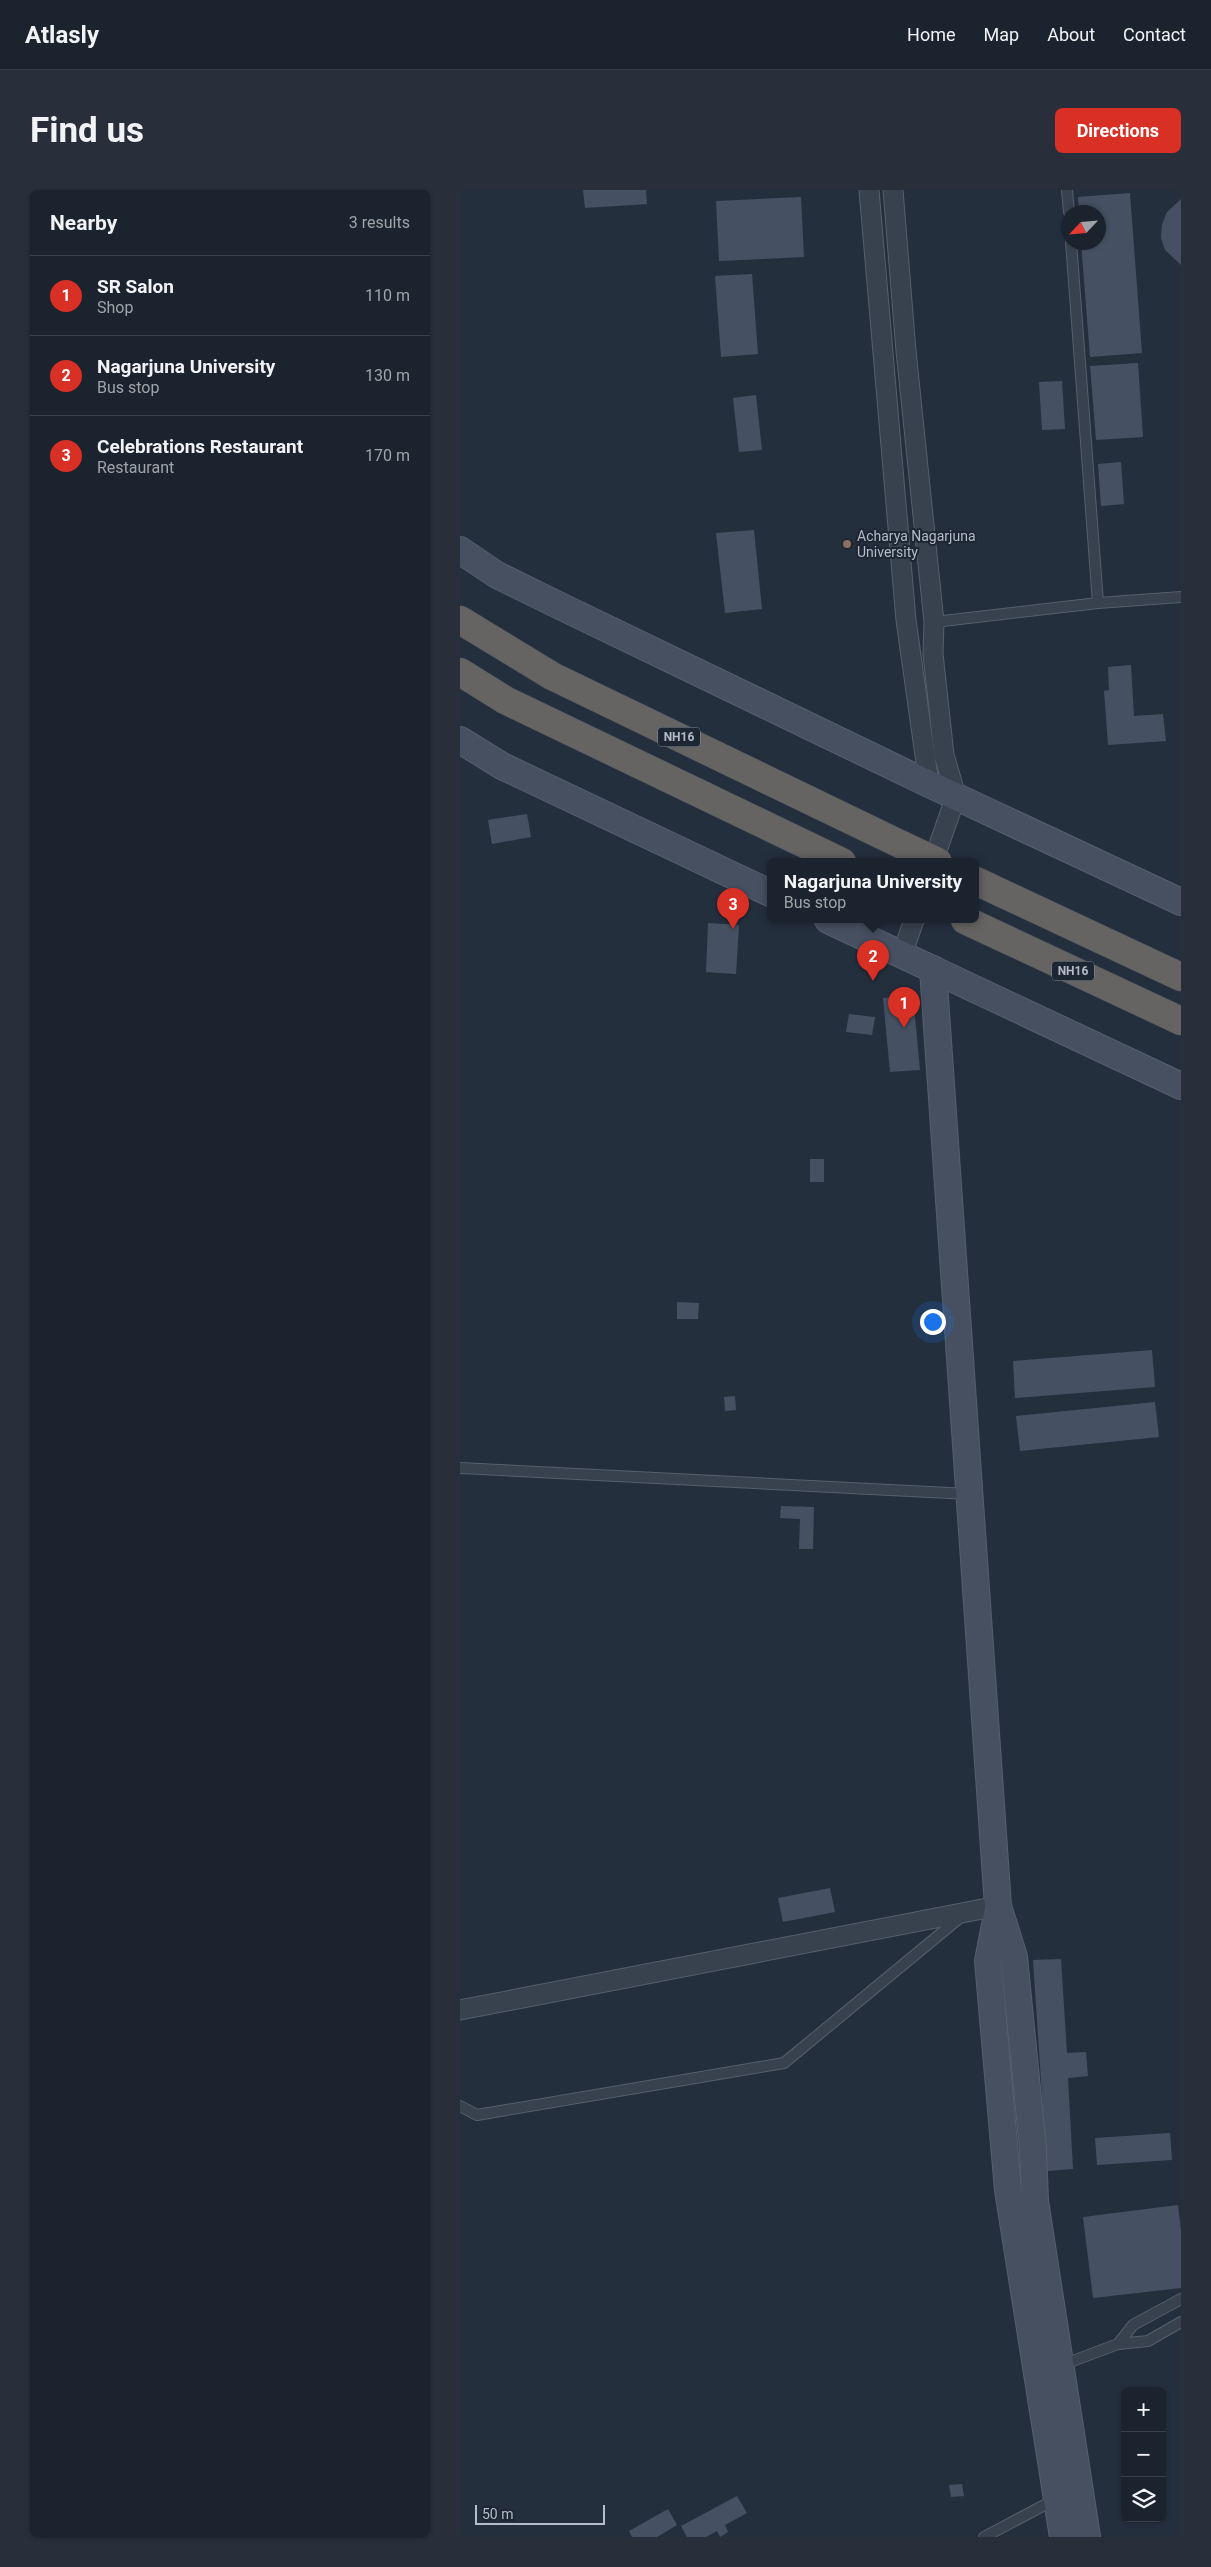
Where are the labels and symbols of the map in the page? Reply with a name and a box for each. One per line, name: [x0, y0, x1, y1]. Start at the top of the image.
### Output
north arrow: [1061, 205, 1106, 250]
place label: Acharya Nagarjuna University: [857, 528, 976, 560]
marker: Acharya Nagarjuna University: [841, 538, 853, 550]
road number: NH16: [658, 728, 700, 746]
pin: 3: [717, 888, 749, 929]
pin: 2: [857, 940, 889, 981]
road number: NH16: [1052, 961, 1094, 980]
pin: 1: [888, 987, 920, 1028]
your location: [920, 1309, 946, 1335]
scale bar: [475, 2502, 605, 2525]

